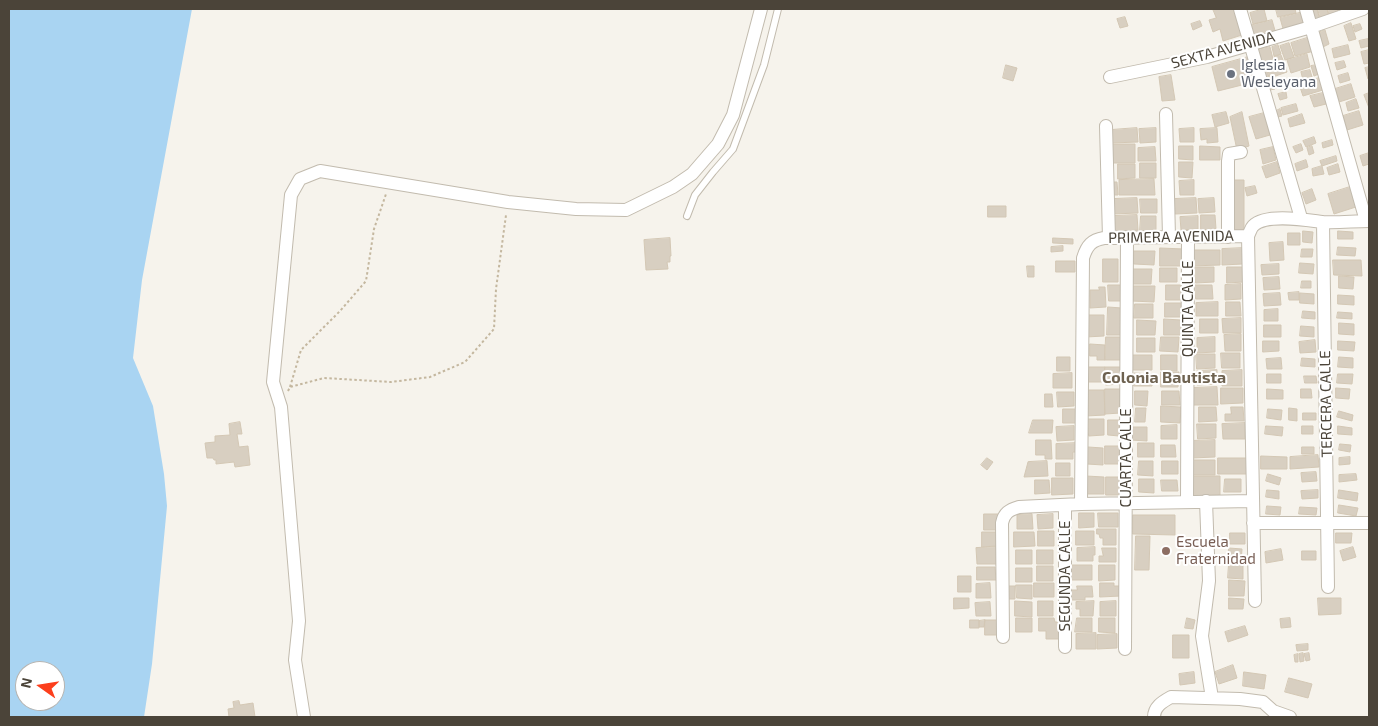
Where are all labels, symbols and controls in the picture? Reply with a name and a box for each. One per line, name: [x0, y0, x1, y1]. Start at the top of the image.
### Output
street label: SEXTA AVENIDA: [1169, 28, 1277, 72]
place label: Iglesia Wesleyana: [1241, 56, 1316, 91]
marker: Iglesia Wesleyana: [1225, 68, 1237, 80]
street label: PRIMERA AVENIDA: [1108, 227, 1234, 247]
street label: QUINTA CALLE: [1179, 261, 1197, 357]
street label: TERCERA CALLE: [1316, 350, 1336, 458]
district label: Colonia Bautista: [1102, 368, 1226, 388]
street label: CUARTA CALLE: [1117, 408, 1135, 508]
street label: SEGUNDA CALLE: [1056, 521, 1074, 631]
place label: Escuela Fraternidad: [1176, 533, 1256, 568]
marker: Escuela Fraternidad: [1160, 545, 1172, 557]
north arrow: [15, 661, 65, 711]
text: N: [16, 676, 35, 690]

